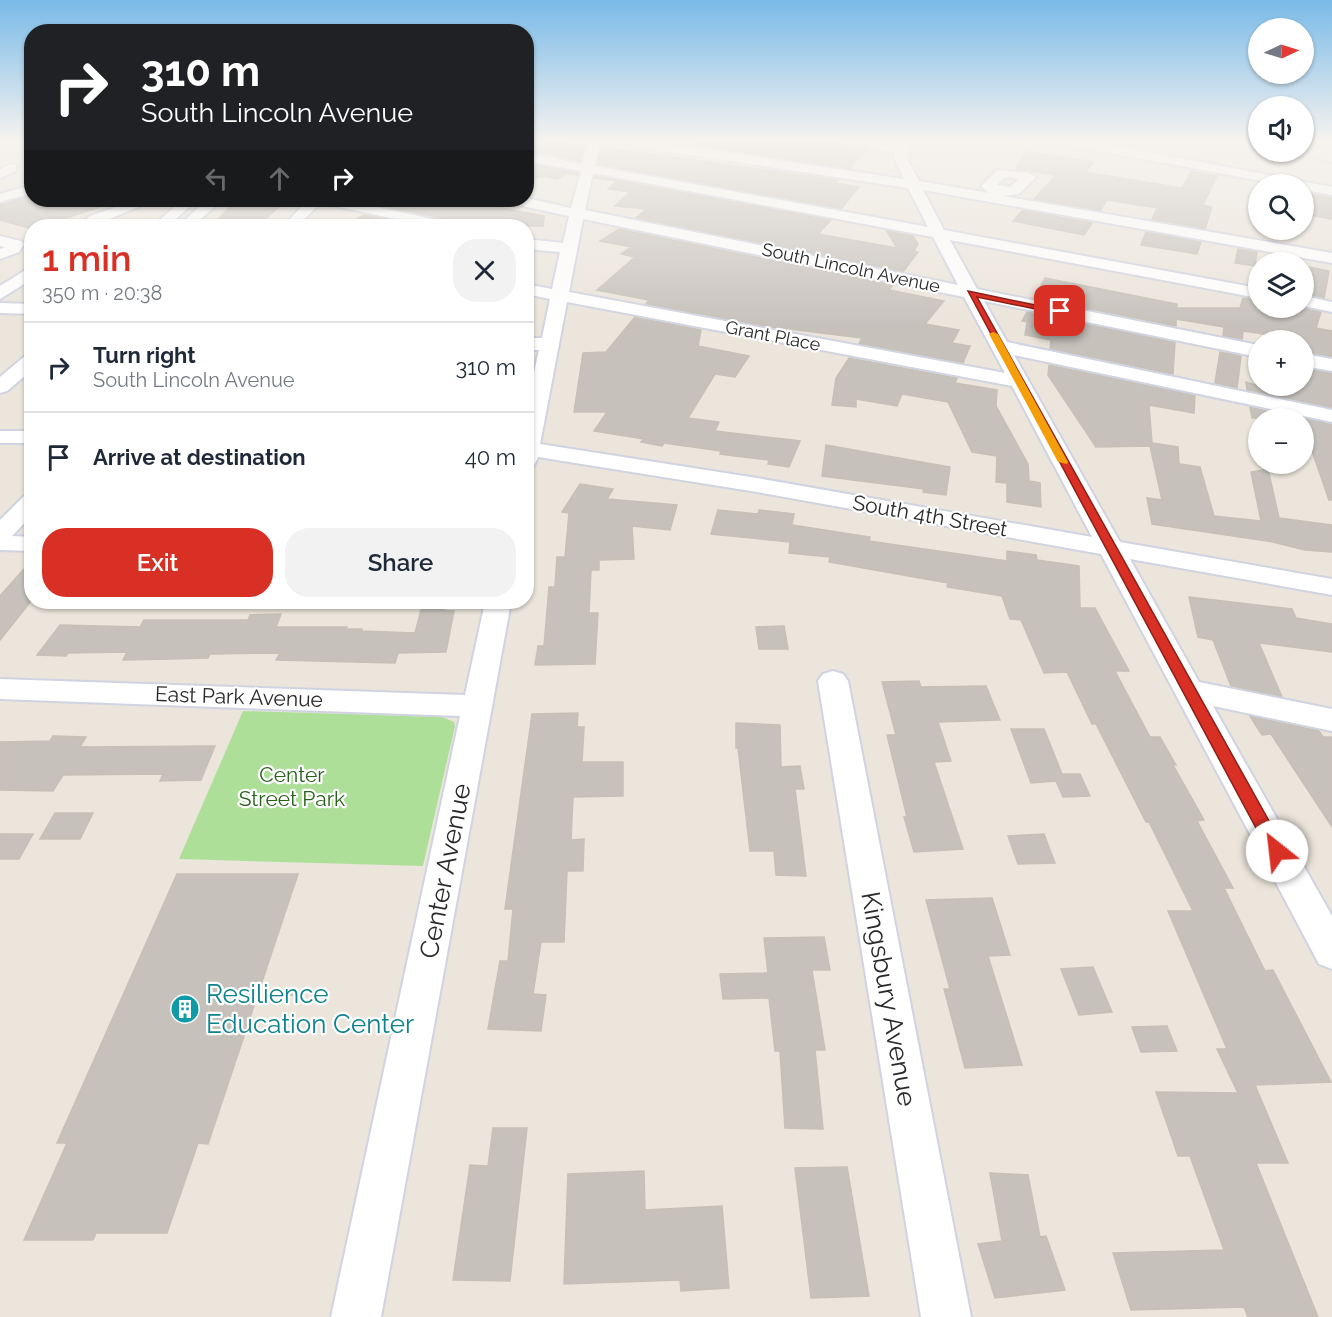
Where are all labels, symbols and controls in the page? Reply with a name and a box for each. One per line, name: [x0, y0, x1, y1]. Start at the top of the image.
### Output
north arrow: [1248, 18, 1314, 84]
map controls: [1248, 18, 1314, 474]
text: 310 m: [141, 47, 260, 96]
icon: right: [42, 48, 120, 126]
button: sound: [1248, 96, 1314, 162]
text: South Lincoln Avenue: [141, 97, 413, 128]
icon: left: [200, 162, 233, 195]
icon: ahead: [263, 162, 296, 195]
icon: right: [326, 162, 359, 195]
button: search: [1248, 174, 1314, 240]
text: 1 min: [42, 237, 131, 279]
street label: South Lincoln Avenue: [760, 238, 942, 297]
button: close: [453, 239, 516, 302]
button: layers: [1248, 252, 1314, 318]
text: 350 m · 20:38: [42, 281, 162, 305]
pin: [1034, 285, 1085, 336]
icon: arrive: [1043, 294, 1076, 327]
street label: Grant Place: [724, 316, 823, 355]
button: +: [1248, 330, 1314, 396]
text: Turn right: [93, 342, 196, 368]
icon: right: [42, 351, 75, 384]
text: 310 m: [456, 354, 516, 380]
text: South Lincoln Avenue: [93, 368, 295, 392]
button: −: [1248, 408, 1314, 474]
icon: arrive: [42, 441, 75, 474]
text: Arrive at destination: [93, 444, 306, 470]
text: 40 m: [465, 444, 516, 470]
street label: South 4th Street: [851, 490, 1009, 541]
button: Exit: [42, 528, 273, 597]
button: Share: [285, 528, 516, 597]
street label: East Park Avenue: [155, 681, 323, 712]
park label: Center Street Park: [239, 762, 345, 811]
street label: Center Avenue: [413, 781, 477, 961]
position arrow: [1245, 819, 1309, 883]
street label: Kingsbury Avenue: [855, 889, 923, 1109]
place label: Resilience Education Center: [206, 979, 414, 1039]
building icon: Resilience Education Center: [169, 993, 201, 1025]

